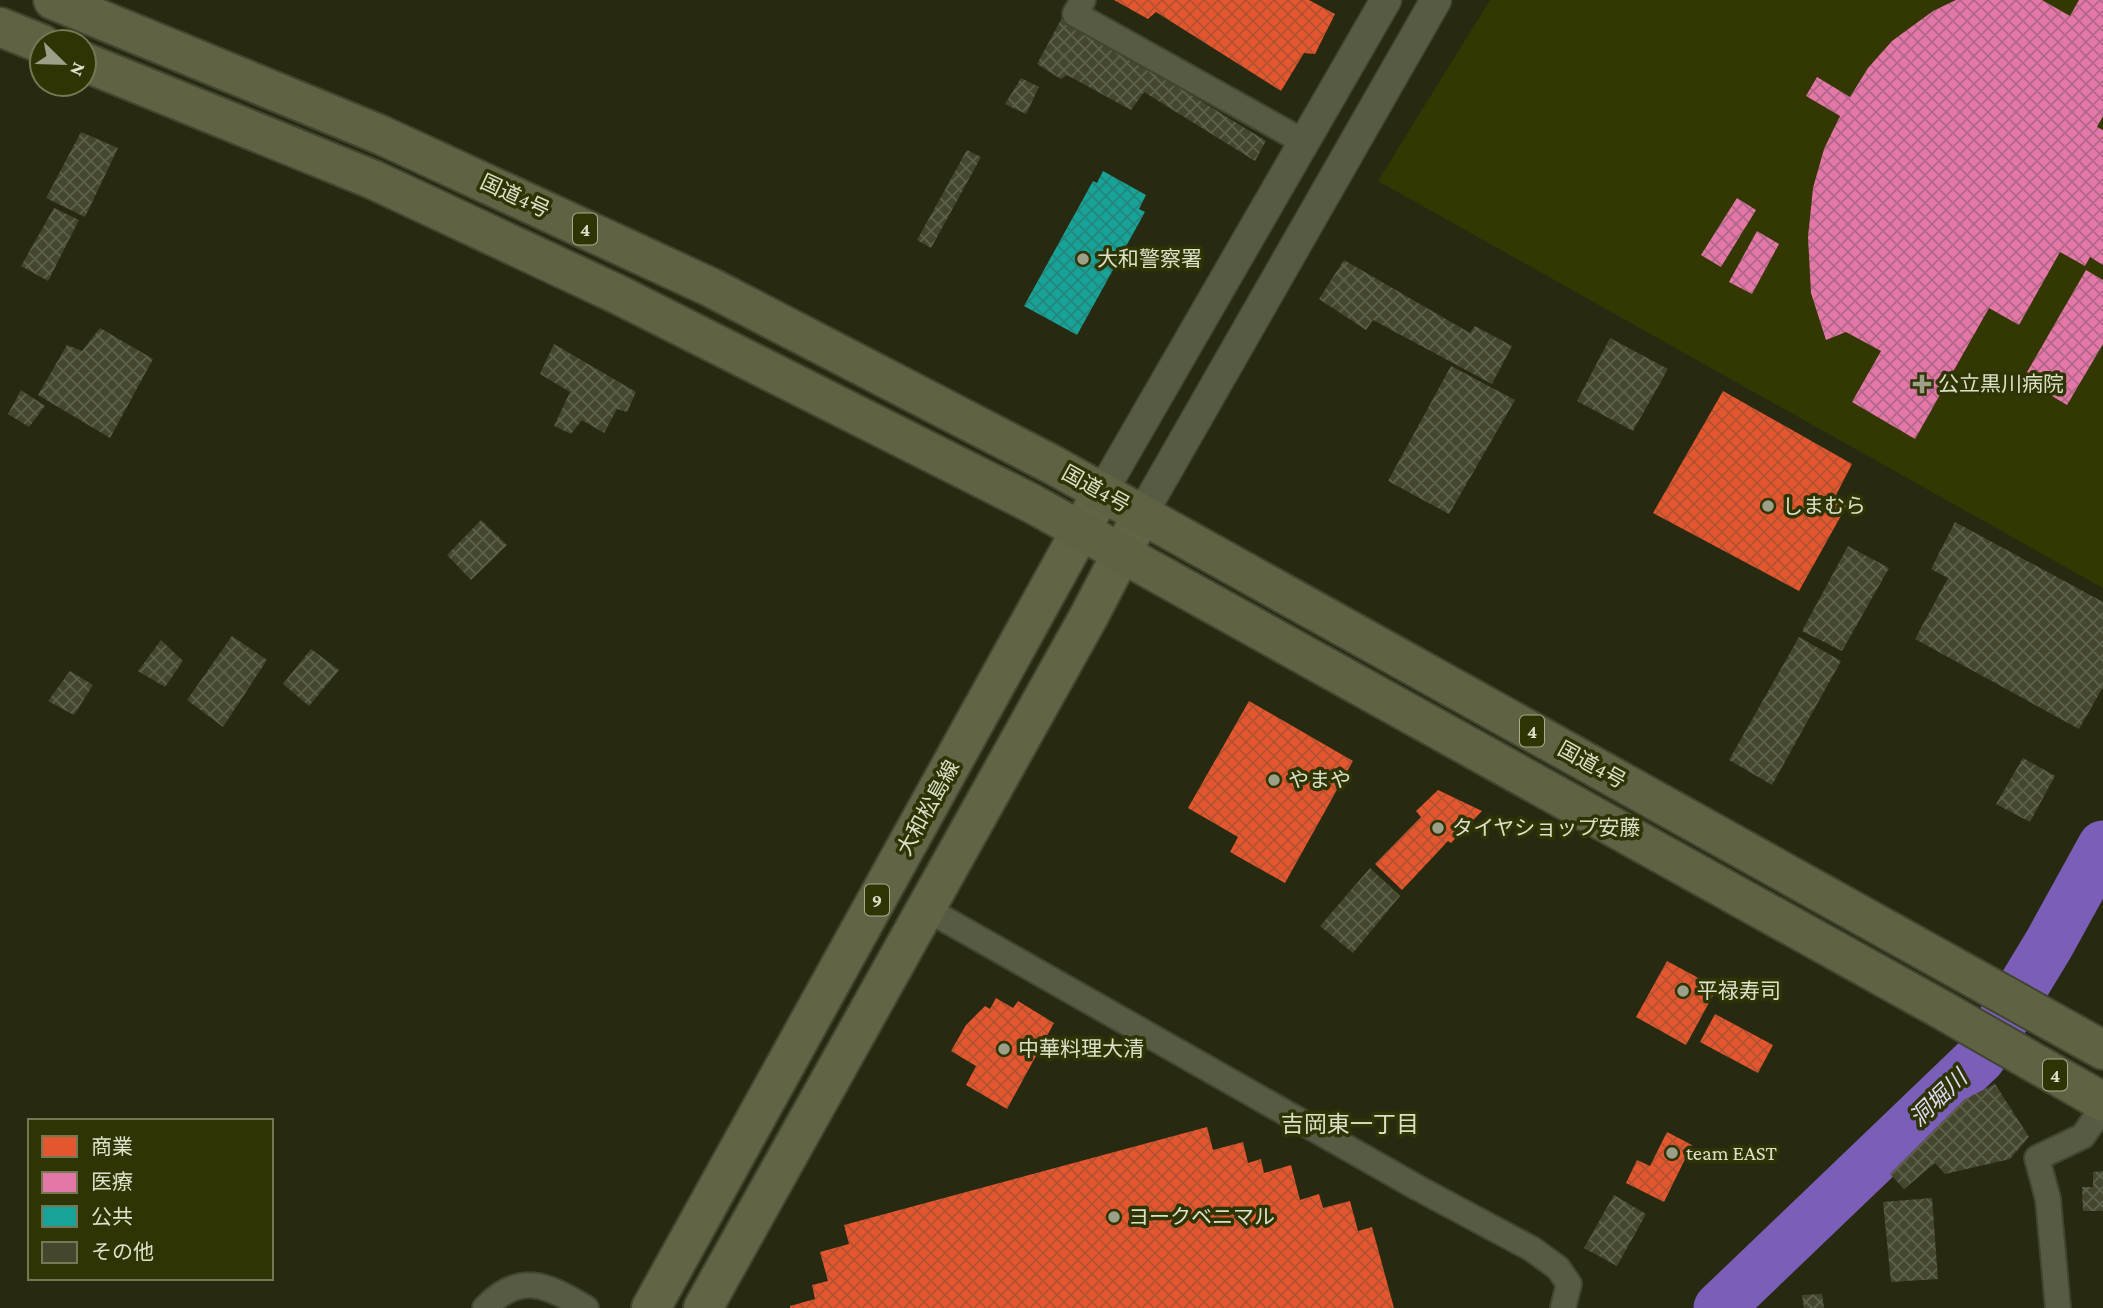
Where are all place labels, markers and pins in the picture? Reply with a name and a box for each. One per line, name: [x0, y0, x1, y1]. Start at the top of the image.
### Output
place label: 大和警察署: [1097, 247, 1202, 271]
marker: 大和警察署: [1075, 251, 1091, 267]
place label: 公立黒川病院: [1938, 372, 2064, 396]
marker: 公立黒川病院: [1912, 374, 1932, 394]
place label: しまむら: [1782, 494, 1866, 518]
marker: しまむら: [1760, 498, 1776, 514]
place label: やまや: [1288, 768, 1351, 792]
marker: やまや: [1266, 772, 1282, 788]
place label: タイヤショップ安藤: [1452, 816, 1640, 840]
marker: タイヤショップ安藤: [1430, 820, 1446, 836]
place label: 平禄寿司: [1697, 979, 1781, 1003]
marker: 平禄寿司: [1675, 983, 1691, 999]
place label: 中華料理大清: [1018, 1037, 1144, 1061]
marker: 中華料理大清: [996, 1041, 1012, 1057]
place label: team EAST: [1686, 1141, 1778, 1165]
marker: team EAST: [1664, 1145, 1680, 1161]
place label: ヨークベニマル: [1128, 1205, 1275, 1229]
marker: ヨークベニマル: [1106, 1209, 1122, 1225]

